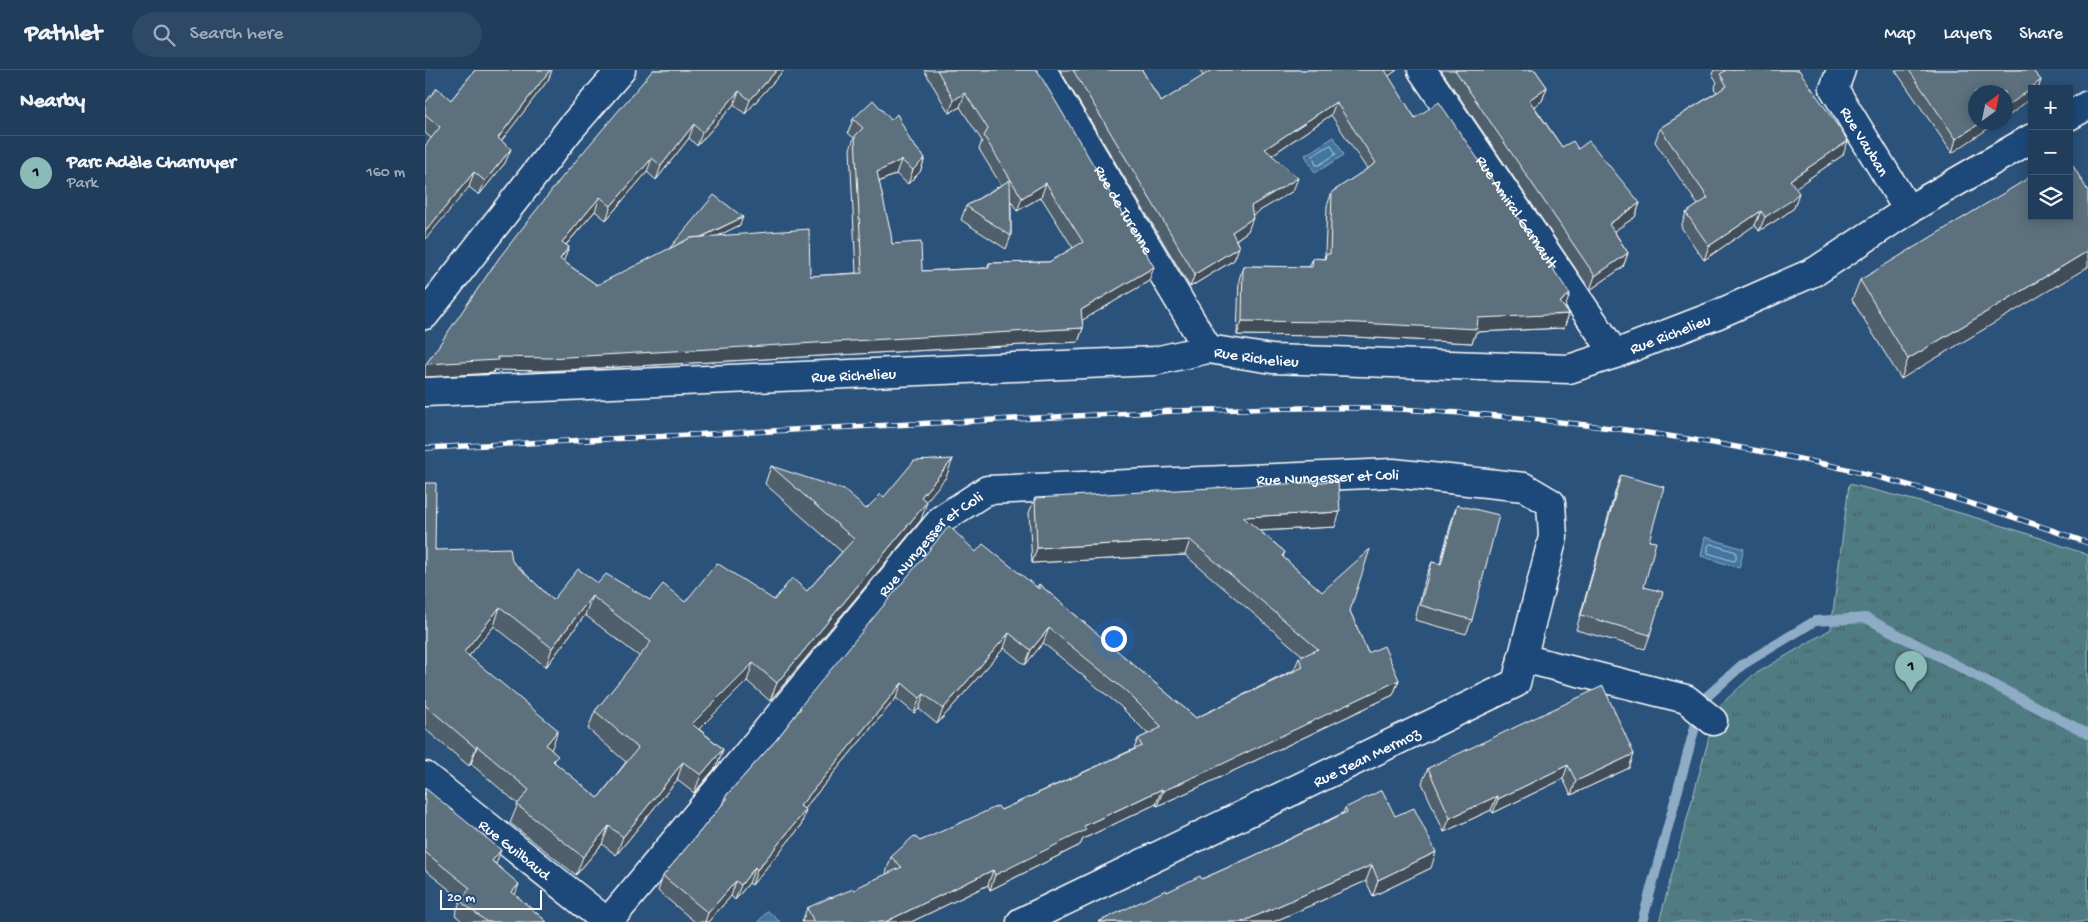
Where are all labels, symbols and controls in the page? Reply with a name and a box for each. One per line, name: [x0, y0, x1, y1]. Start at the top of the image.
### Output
search box: [132, 12, 482, 57]
text: Pathlet: [25, 20, 102, 49]
icon: search: [150, 21, 178, 49]
text: Search here: [190, 23, 283, 46]
text: Map: [1884, 24, 1916, 45]
text: Layers: [1944, 24, 1991, 45]
text: Share: [2019, 24, 2063, 45]
north arrow: [1968, 85, 2013, 130]
map controls: [2028, 85, 2073, 220]
button: +: [2028, 85, 2073, 130]
text: Nearby: [20, 90, 85, 115]
street label: Rue Vauban: [1834, 104, 1891, 181]
button: −: [2028, 130, 2073, 175]
text: Parc Adèle Charruyer: [67, 152, 236, 175]
street label: Rue Amiral Garnault: [1470, 153, 1561, 275]
street label: Rue de Turenne: [1088, 163, 1156, 260]
text: 1: [33, 164, 39, 183]
text: 160 m: [366, 164, 405, 183]
text: Park: [67, 175, 98, 194]
button: layers: [2028, 175, 2073, 220]
street label: Rue Richelieu: [1628, 312, 1714, 360]
street label: Rue Richelieu: [1212, 344, 1299, 373]
street label: Rue Richelieu: [811, 366, 897, 389]
street label: Rue Nungesser et Coli: [1256, 467, 1400, 492]
street label: Rue Nungesser et Coli: [876, 489, 988, 602]
your location: [1101, 626, 1127, 652]
pin: 1: [1895, 651, 1927, 692]
street label: Rue Jean Mermoz: [1311, 725, 1425, 793]
street label: Rue Guilbaud: [473, 817, 554, 887]
scale bar: [440, 887, 543, 910]
text: 20 m: [447, 890, 475, 907]

